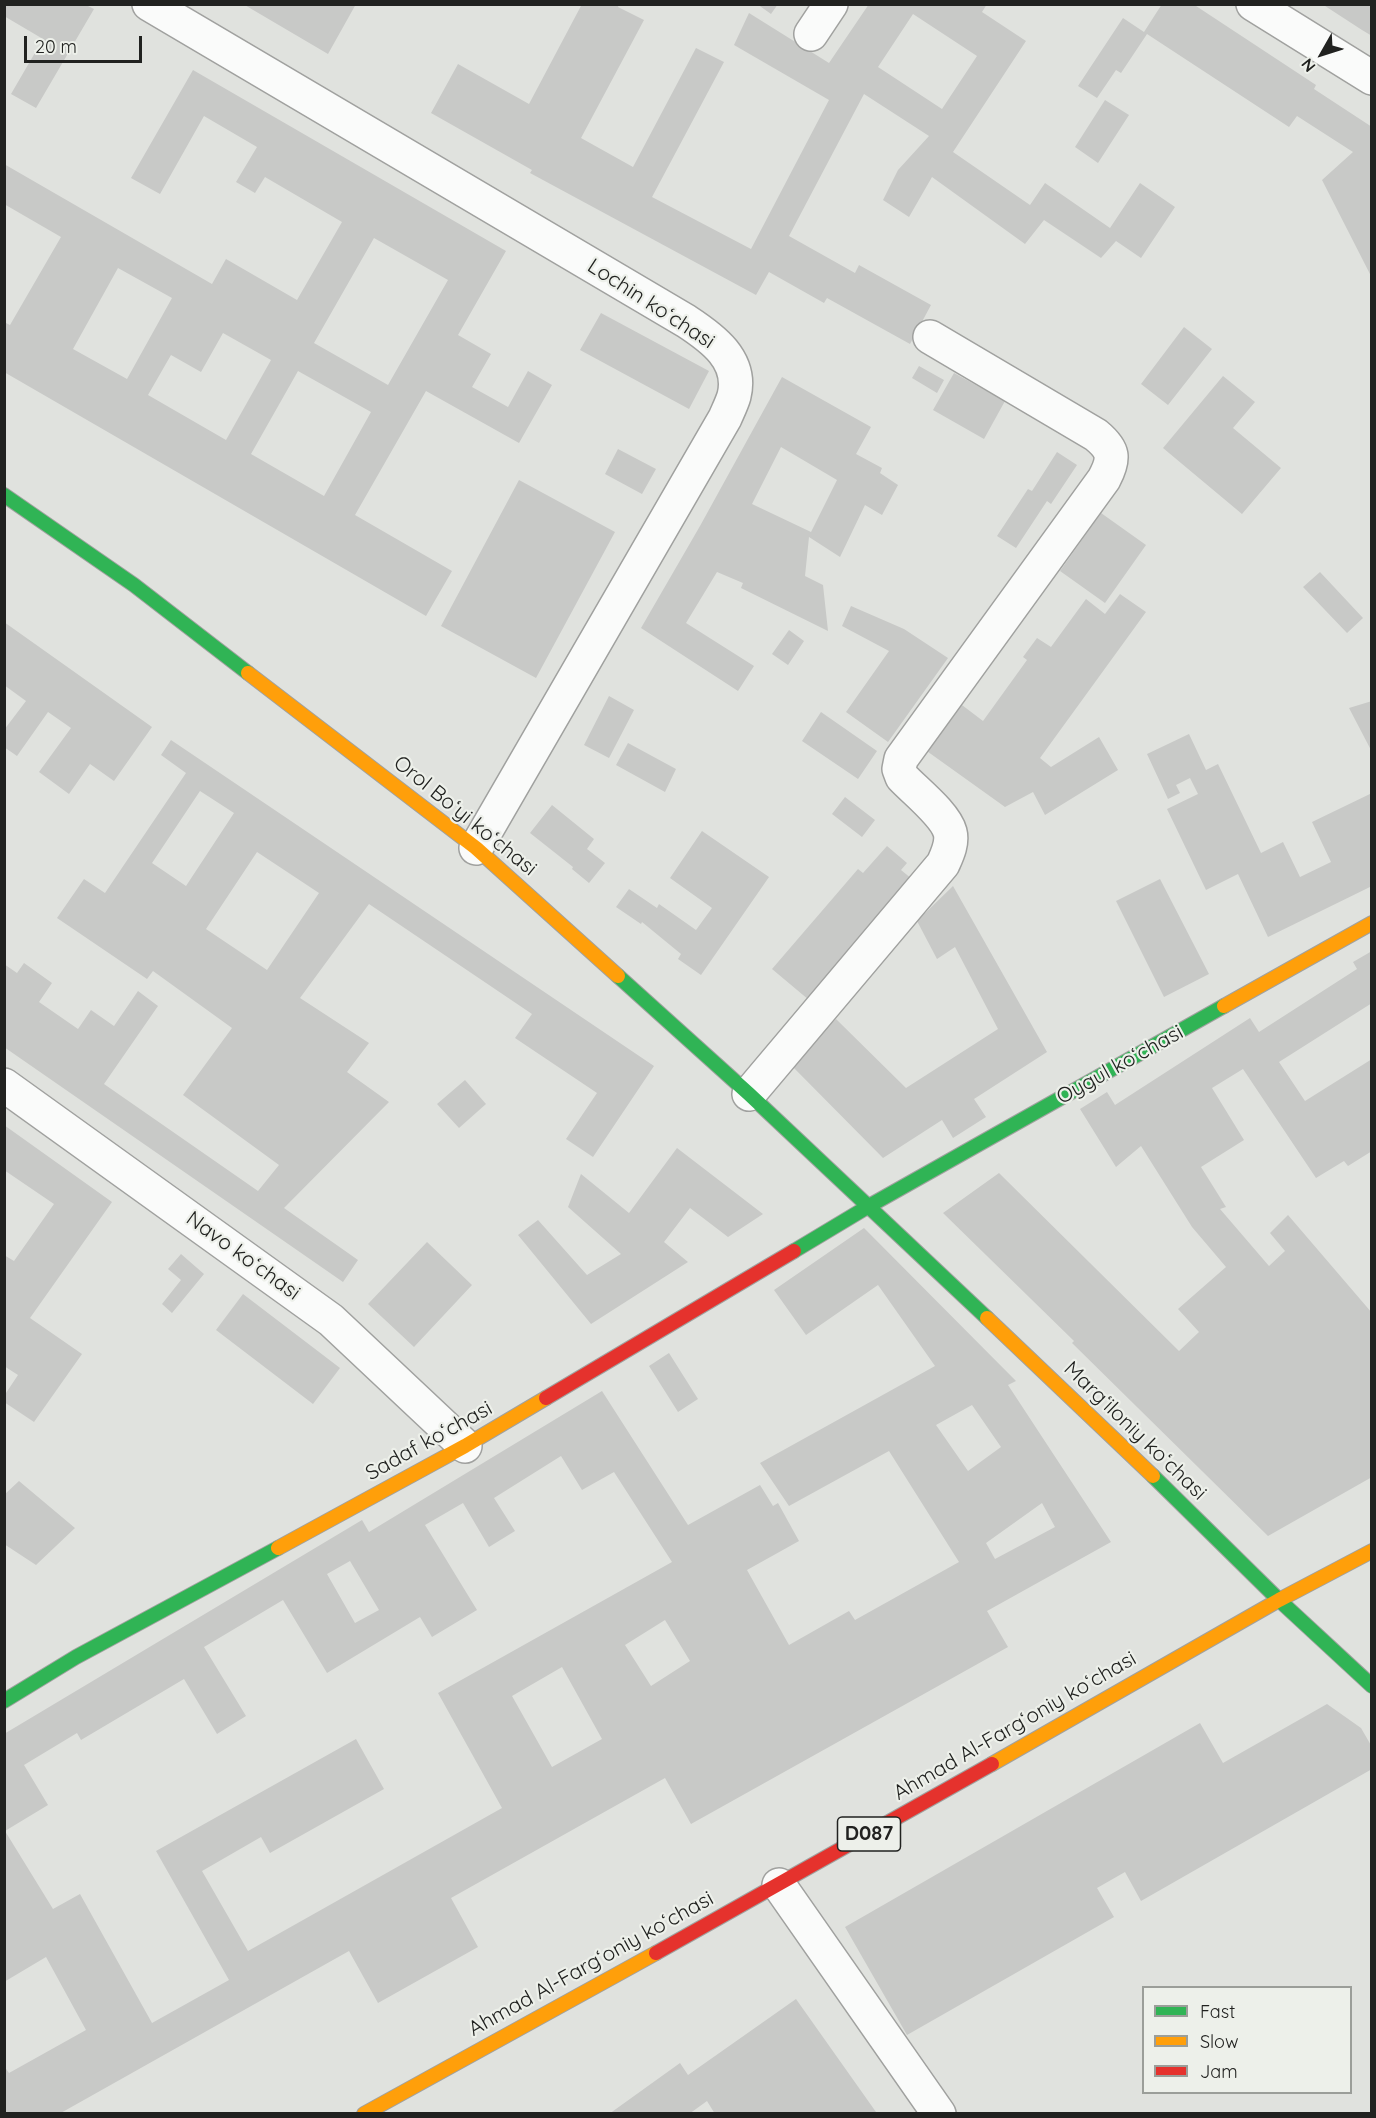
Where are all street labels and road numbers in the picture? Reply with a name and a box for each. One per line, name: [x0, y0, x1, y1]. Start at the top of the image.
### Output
street label: Lochin koʻchasi: [583, 254, 719, 354]
street label: Orol Boʻyi koʻchasi: [388, 750, 542, 882]
street label: Oygul koʻchasi: [1052, 1020, 1188, 1110]
street label: Navo koʻchasi: [181, 1206, 305, 1306]
street label: Margʻiloniy koʻchasi: [1058, 1356, 1212, 1506]
street label: Sadaf koʻchasi: [361, 1396, 497, 1486]
street label: Ahmad Al-Fargʻoniy koʻchasi: [889, 1646, 1141, 1806]
road number: D087: [838, 1817, 900, 1851]
street label: Ahmad Al-Fargʻoniy koʻchasi: [464, 1886, 718, 2042]

